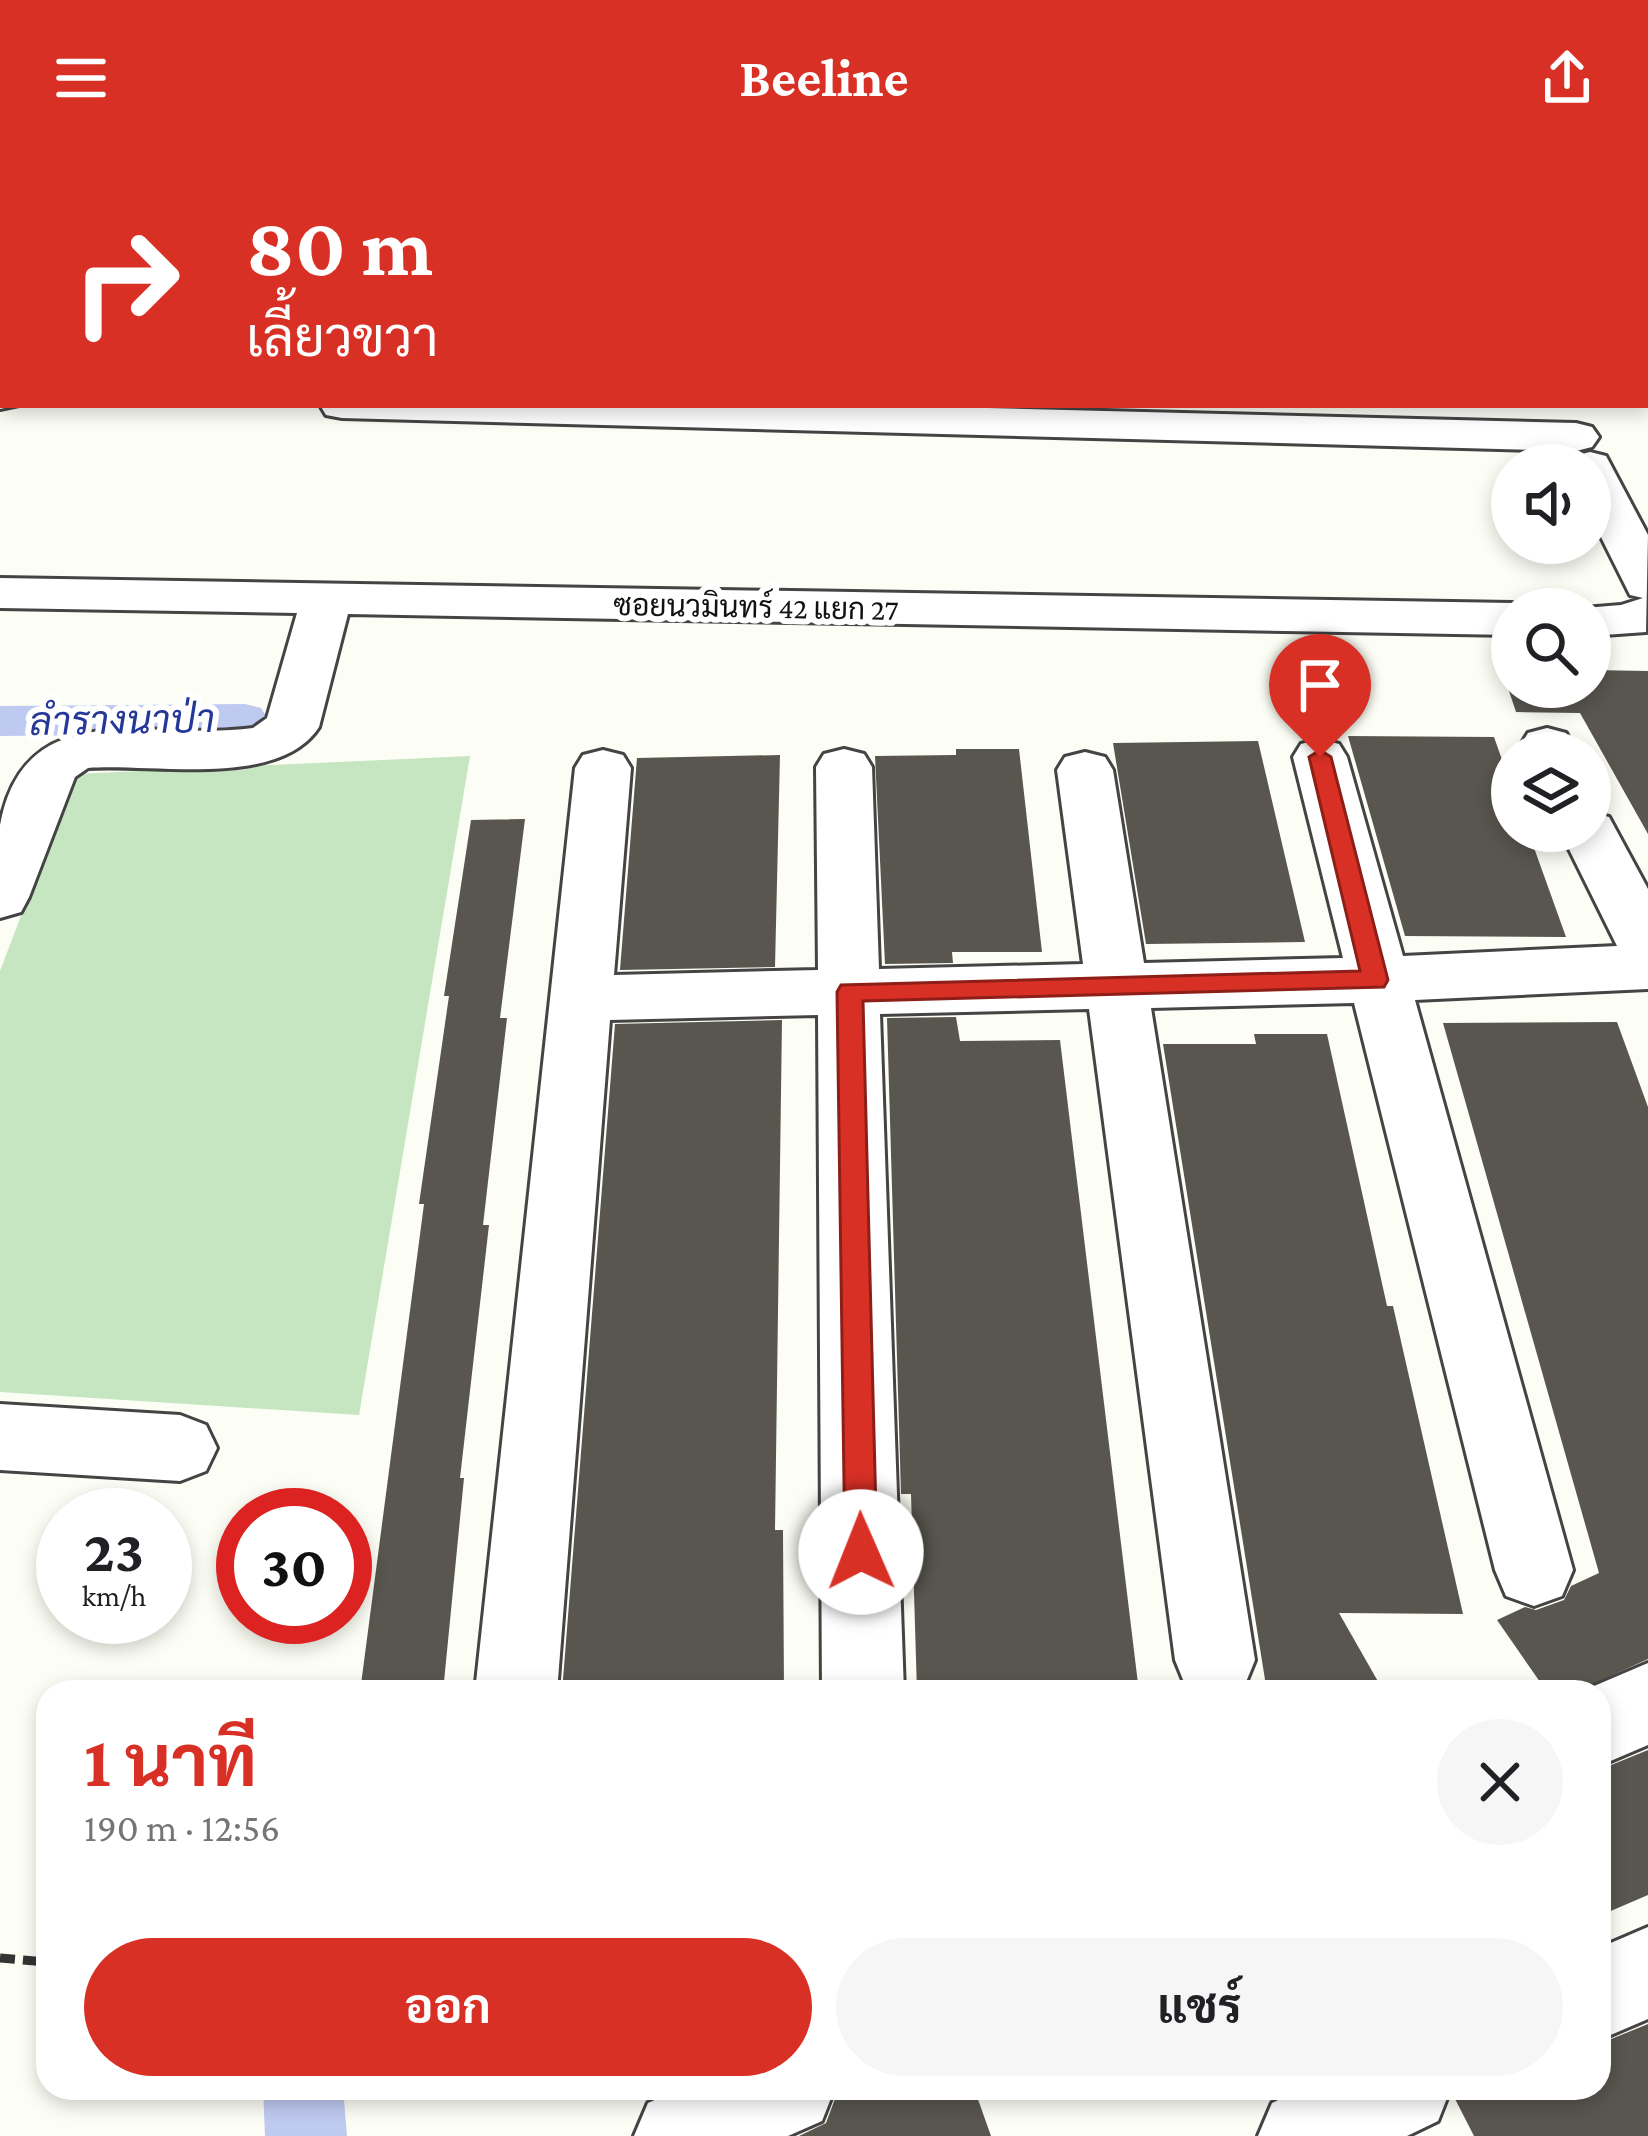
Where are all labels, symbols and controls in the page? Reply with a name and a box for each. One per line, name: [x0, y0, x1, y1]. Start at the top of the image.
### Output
icon: menu: [48, 45, 114, 111]
icon: share: [1534, 45, 1600, 111]
text: Beeline: [739, 48, 909, 108]
text: 80 m: [246, 200, 433, 293]
icon: right: [48, 204, 204, 360]
text: เลี้ยวขวา: [246, 308, 439, 368]
map controls: [1491, 444, 1611, 852]
button: sound: [1491, 444, 1611, 564]
street label: ซอยนวมินทร์ 42 แยก 27: [613, 585, 899, 626]
button: search: [1491, 588, 1611, 708]
pin: [1269, 634, 1371, 757]
icon: arrive: [1287, 652, 1353, 718]
water label: ลำรางนาป่า: [29, 696, 215, 743]
button: layers: [1491, 732, 1611, 852]
speed limit sign: 30: [216, 1488, 372, 1644]
position arrow: [798, 1489, 924, 1615]
text: 23: [84, 1517, 144, 1584]
text: km/h: [82, 1579, 146, 1612]
button: close: [1437, 1719, 1563, 1845]
text: 1 นาที: [84, 1721, 257, 1801]
text: 190 m · 12:56: [84, 1806, 280, 1849]
button: ออก: [84, 1938, 812, 2076]
button: แชร์: [836, 1938, 1563, 2076]

